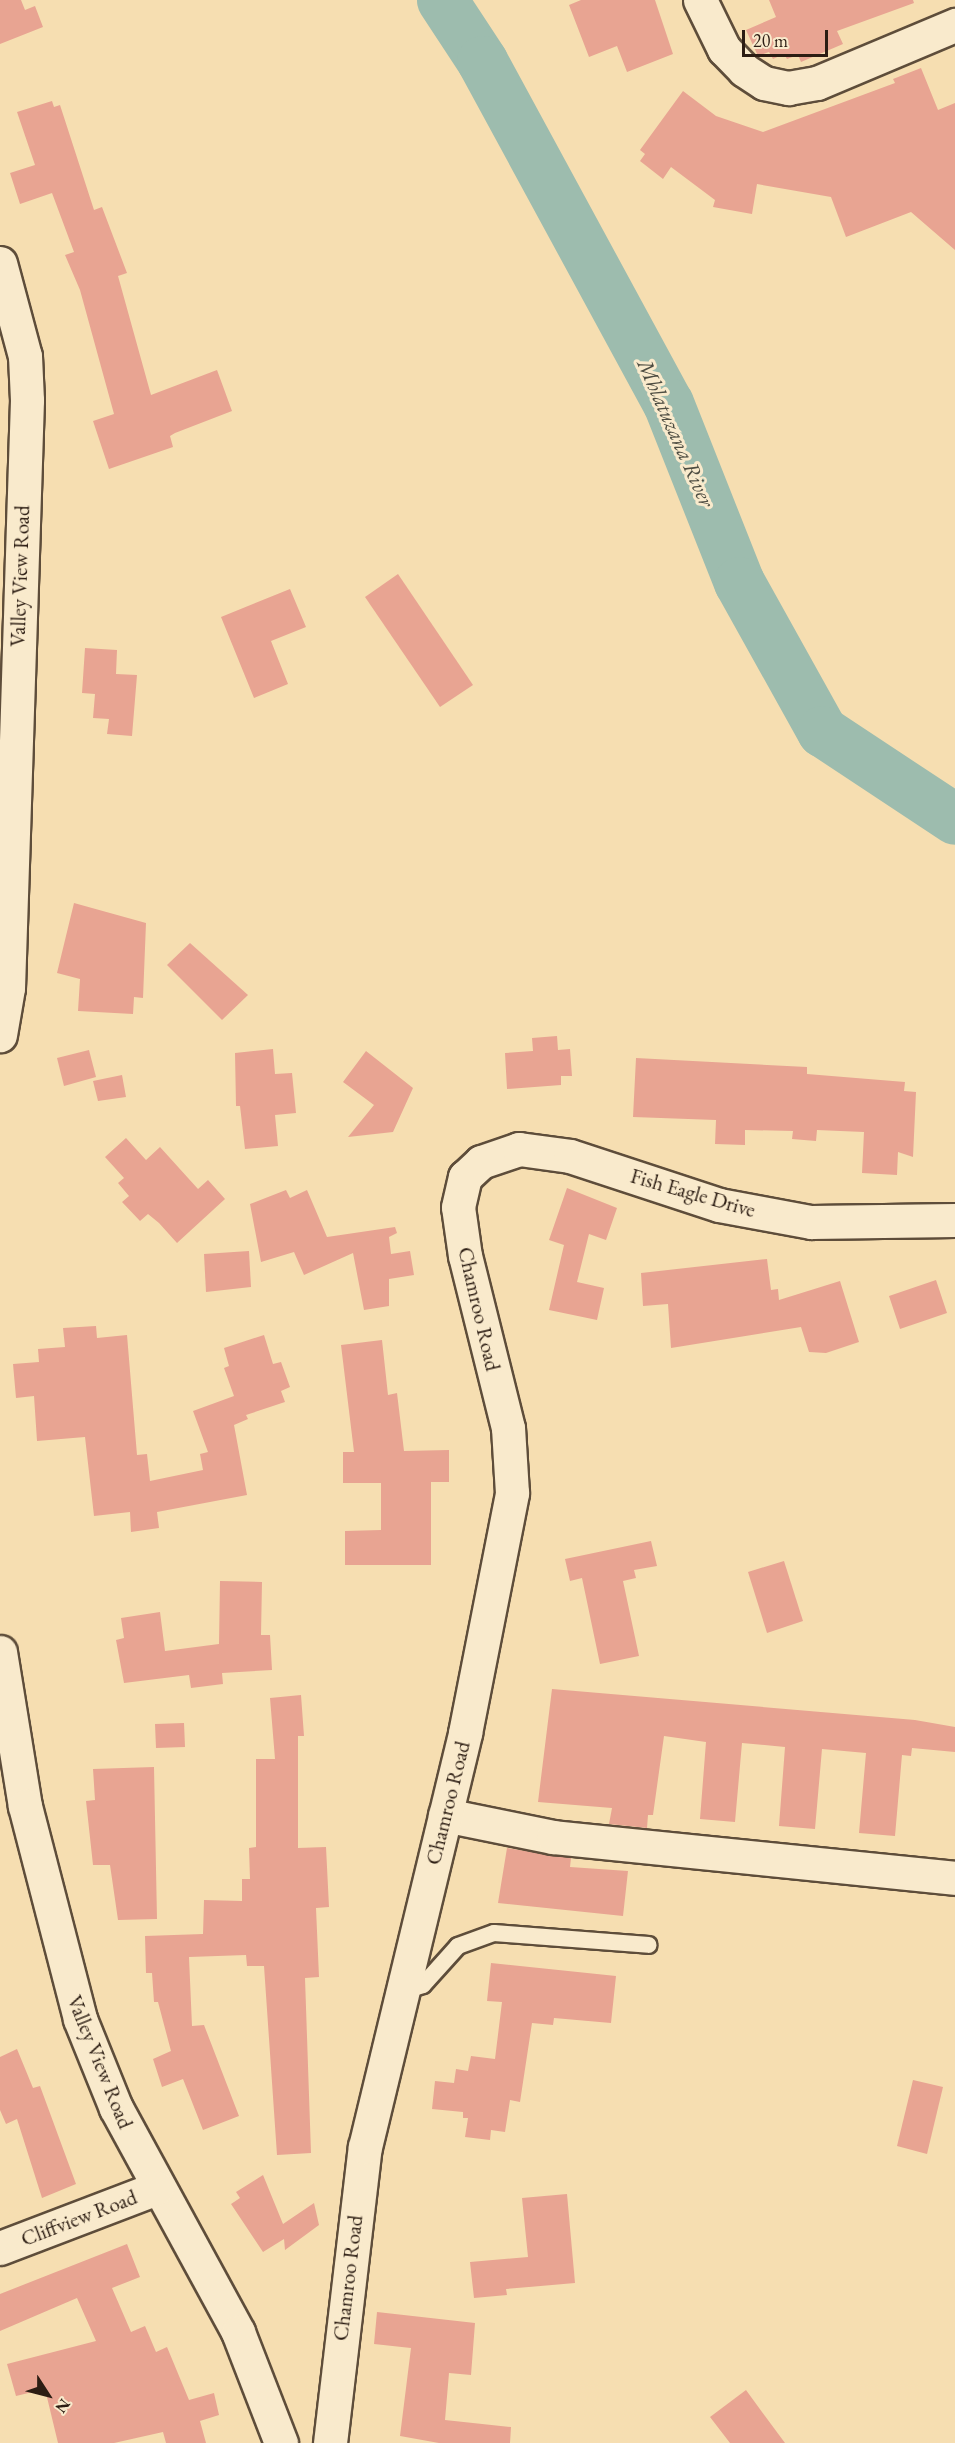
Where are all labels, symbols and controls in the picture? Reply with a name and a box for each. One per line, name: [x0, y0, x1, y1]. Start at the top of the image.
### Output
scale bar: [745, 18, 830, 56]
text: 20 m: [753, 29, 788, 52]
water label: Mhlatuzana River: [632, 355, 720, 511]
street label: Valley View Road: [5, 505, 35, 647]
street label: Fish Eagle Drive: [628, 1163, 758, 1223]
street label: Chamroo Road: [453, 1245, 505, 1373]
street label: Chamroo Road: [420, 1739, 476, 1867]
street label: Valley View Road: [62, 1992, 138, 2132]
street label: Cliffview Road: [17, 2184, 141, 2252]
street label: Chamroo Road: [328, 2214, 368, 2342]
north arrow: [18, 2365, 78, 2425]
text: N: [51, 2394, 75, 2417]

